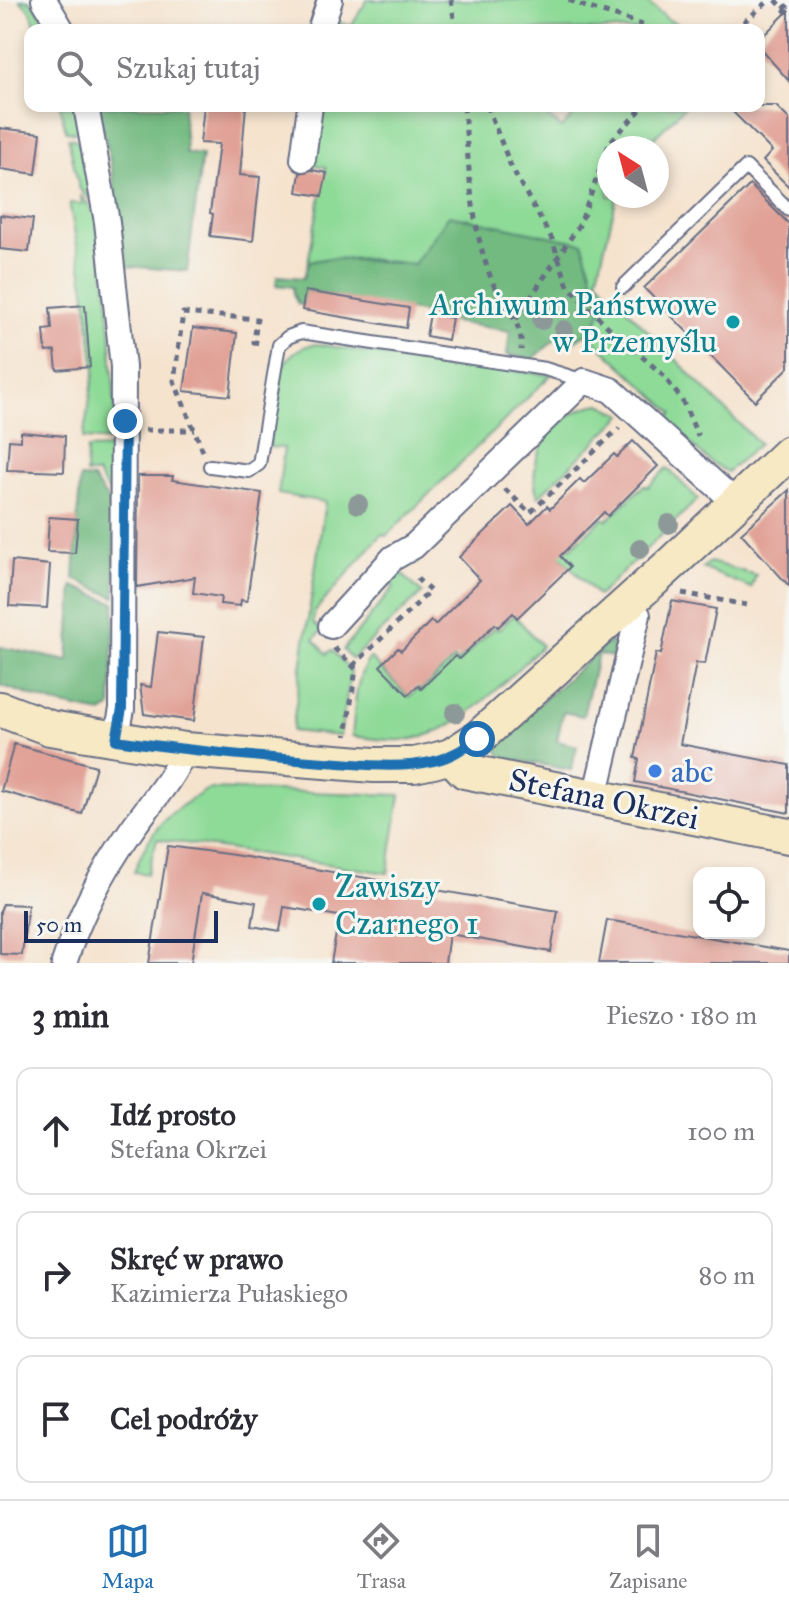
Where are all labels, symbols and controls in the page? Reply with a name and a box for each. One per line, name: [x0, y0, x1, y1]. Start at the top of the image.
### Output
search box: [24, 24, 765, 112]
icon: search: [52, 46, 96, 90]
text: Szukaj tutaj: [116, 50, 261, 86]
north arrow: [597, 136, 669, 208]
place label: Archiwum Państwowe w Przemyślu: [428, 285, 717, 361]
marker: Archiwum Państwowe w Przemyślu: [724, 313, 742, 331]
route end: [107, 403, 143, 439]
route start: [459, 721, 495, 757]
place label: abc: [671, 752, 714, 791]
street label: Stefana Okrzei: [505, 760, 703, 838]
marker: abc: [646, 762, 664, 780]
place label: Zawiszy Czarnego 1: [335, 867, 479, 943]
map controls: [693, 867, 765, 939]
button: locate: [693, 867, 765, 939]
marker: Zawiszy Czarnego 1: [310, 895, 328, 913]
scale bar: [24, 907, 218, 943]
text: 50 m: [36, 911, 82, 938]
text: 3 min: [32, 995, 109, 1036]
text: Pieszo · 180 m: [606, 999, 757, 1031]
text: Idź prosto: [110, 1097, 236, 1133]
icon: ahead: [34, 1109, 78, 1153]
text: 100 m: [687, 1115, 755, 1147]
text: Stefana Okrzei: [110, 1133, 267, 1165]
text: Skręć w prawo: [110, 1241, 283, 1277]
icon: right: [34, 1253, 78, 1297]
text: 80 m: [699, 1259, 755, 1291]
text: Kazimierza Pułaskiego: [110, 1277, 348, 1309]
icon: arrive: [34, 1397, 78, 1441]
text: Cel podróży: [110, 1401, 257, 1437]
tab: Mapa: [101, 1519, 154, 1594]
tab: Trasa: [357, 1519, 406, 1594]
tab: Zapisane: [609, 1519, 688, 1594]

